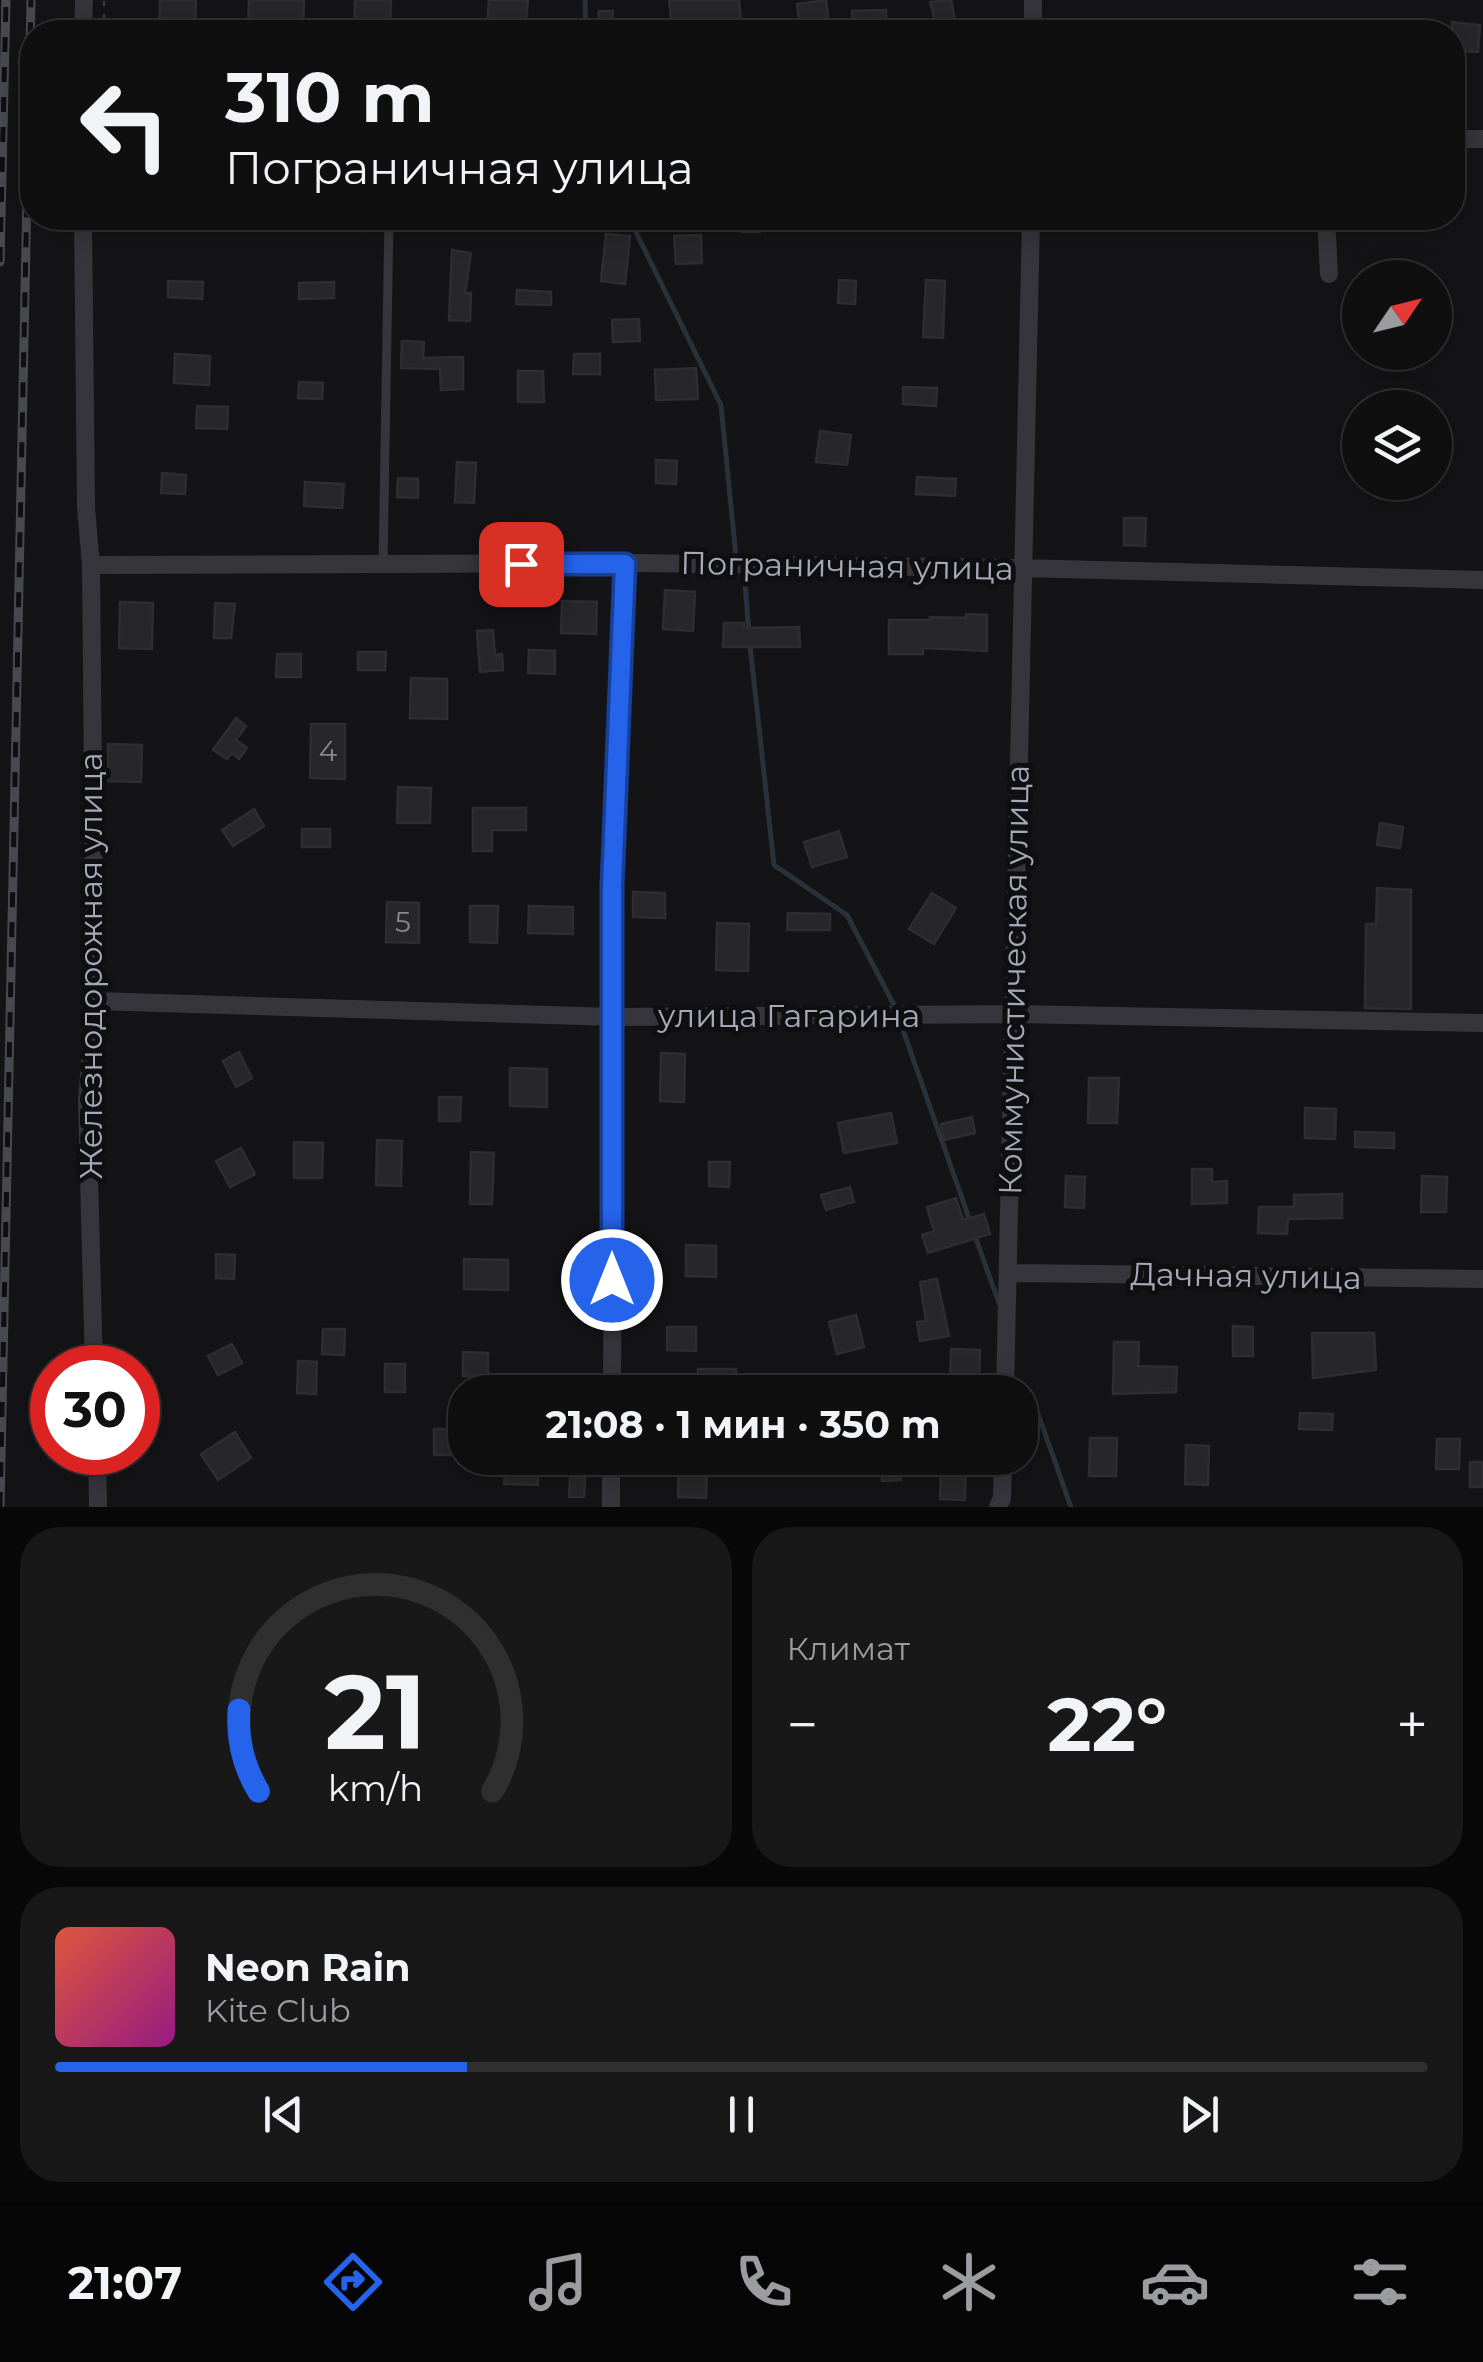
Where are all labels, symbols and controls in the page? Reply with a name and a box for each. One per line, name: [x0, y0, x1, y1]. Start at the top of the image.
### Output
text: 310 m: [225, 54, 435, 140]
icon: left: [60, 60, 190, 190]
text: Пограничная улица: [225, 140, 694, 195]
north arrow: [1342, 260, 1452, 370]
map controls: [1342, 260, 1452, 500]
button: layers: [1342, 390, 1452, 500]
pin: [479, 522, 564, 607]
icon: arrive: [494, 537, 549, 592]
street label: Пограничная улица: [680, 543, 1014, 588]
house number: 4: [319, 734, 338, 768]
street label: Железнодорожная улица: [71, 752, 110, 1180]
street label: Коммунистическая улица: [990, 765, 1037, 1195]
house number: 5: [395, 905, 411, 939]
street label: улица Гагарина: [657, 996, 920, 1035]
position arrow: [560, 1228, 664, 1332]
street label: Дачная улица: [1130, 1254, 1362, 1297]
speed limit sign: 30: [30, 1345, 160, 1475]
text: 21:08 · 1 мин · 350 m: [545, 1401, 941, 1448]
text: Климат: [787, 1629, 910, 1668]
text: 21: [325, 1648, 427, 1775]
text: 22°: [1047, 1678, 1167, 1770]
text: −: [787, 1691, 818, 1758]
text: +: [1396, 1691, 1428, 1758]
text: km/h: [328, 1766, 423, 1810]
text: Neon Rain: [205, 1944, 410, 1991]
text: Kite Club: [205, 1991, 351, 2030]
icon: previous: [256, 2087, 311, 2142]
icon: pause: [714, 2087, 769, 2142]
icon: next: [1172, 2087, 1227, 2142]
icon: directions: [318, 2247, 388, 2317]
icon: music: [523, 2247, 593, 2317]
icon: phone: [729, 2247, 799, 2317]
icon: climate: [934, 2247, 1004, 2317]
icon: car: [1140, 2247, 1210, 2317]
icon: filters: [1345, 2247, 1415, 2317]
text: 21:07: [68, 2255, 182, 2310]

